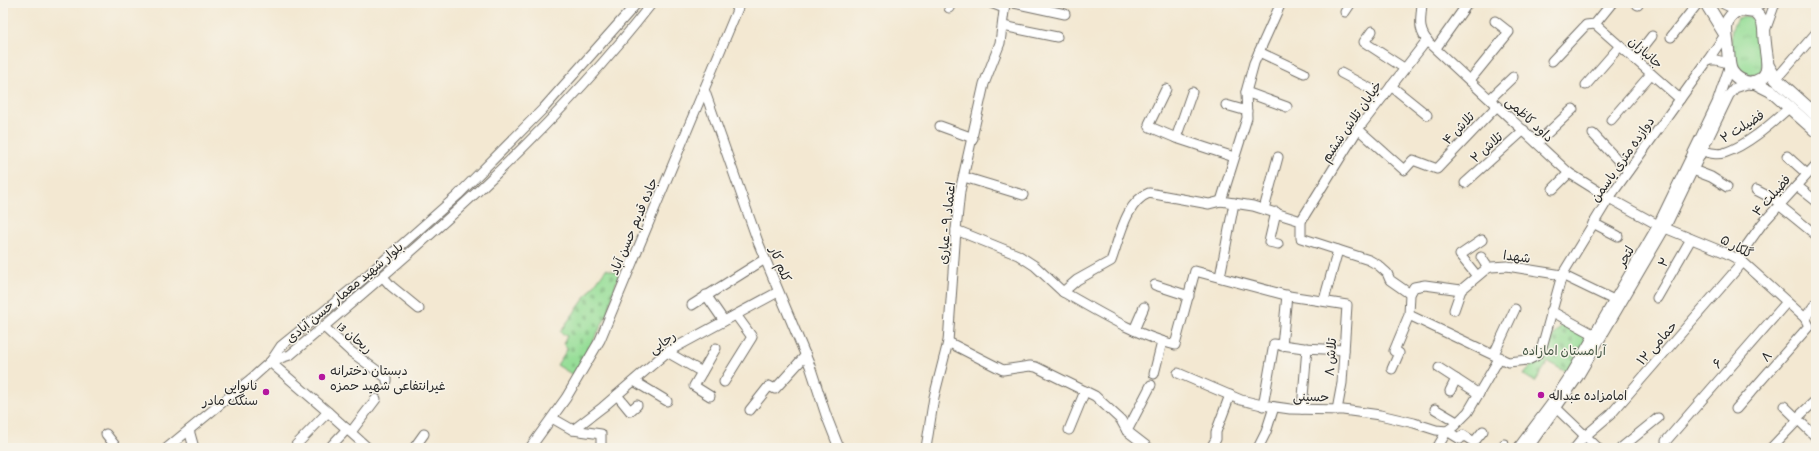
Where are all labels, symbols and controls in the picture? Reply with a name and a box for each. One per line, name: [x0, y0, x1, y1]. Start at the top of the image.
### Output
street label: جانبازان: [1623, 33, 1666, 74]
street label: خیابان تلاش ششم: [1318, 78, 1388, 167]
street label: داود کاظمی: [1500, 94, 1557, 148]
street label: فضیلت ۲: [1718, 107, 1769, 149]
street label: تلاش ۴: [1439, 109, 1480, 150]
street label: دوازده متری یاسمن: [1588, 114, 1661, 207]
street label: تلاش ۲: [1467, 129, 1508, 169]
street label: فضیلت ۴: [1749, 172, 1797, 222]
street label: جاده قدیم حسن آباد: [606, 175, 664, 279]
street label: اعتماد ۹ - عیاری: [935, 181, 962, 266]
street label: گلکار ۵: [1716, 231, 1756, 265]
street label: بلوار شهید معمار حسن آبادی: [283, 239, 409, 349]
street label: کلم کار: [763, 243, 795, 286]
street label: لتحر: [1613, 243, 1641, 272]
street label: شهدا: [1502, 247, 1531, 270]
street label: ۲: [1655, 255, 1676, 272]
street label: ریحان 13: [331, 318, 375, 360]
street label: حمامی ۱۲: [1633, 318, 1682, 371]
street label: رجایی: [646, 328, 681, 360]
street label: تلاش ۸: [1322, 337, 1343, 377]
park label: آرامستان امازاده: [1522, 343, 1607, 362]
street label: ۸: [1758, 348, 1778, 367]
street label: ۶: [1709, 355, 1729, 374]
place label: دبستان دخترانه غیرانتفاعی شهید حمزه: [330, 363, 446, 397]
marker: دبستان دخترانه غیرانتفاعی شهید حمزه: [317, 372, 327, 382]
place label: نانوایی سنگک مادر: [201, 378, 258, 412]
marker: نانوایی سنگک مادر: [261, 387, 271, 397]
place label: امامزاده عبداله: [1549, 388, 1627, 407]
street label: حسینی: [1293, 389, 1329, 408]
marker: امامزاده عبداله: [1536, 390, 1546, 400]

